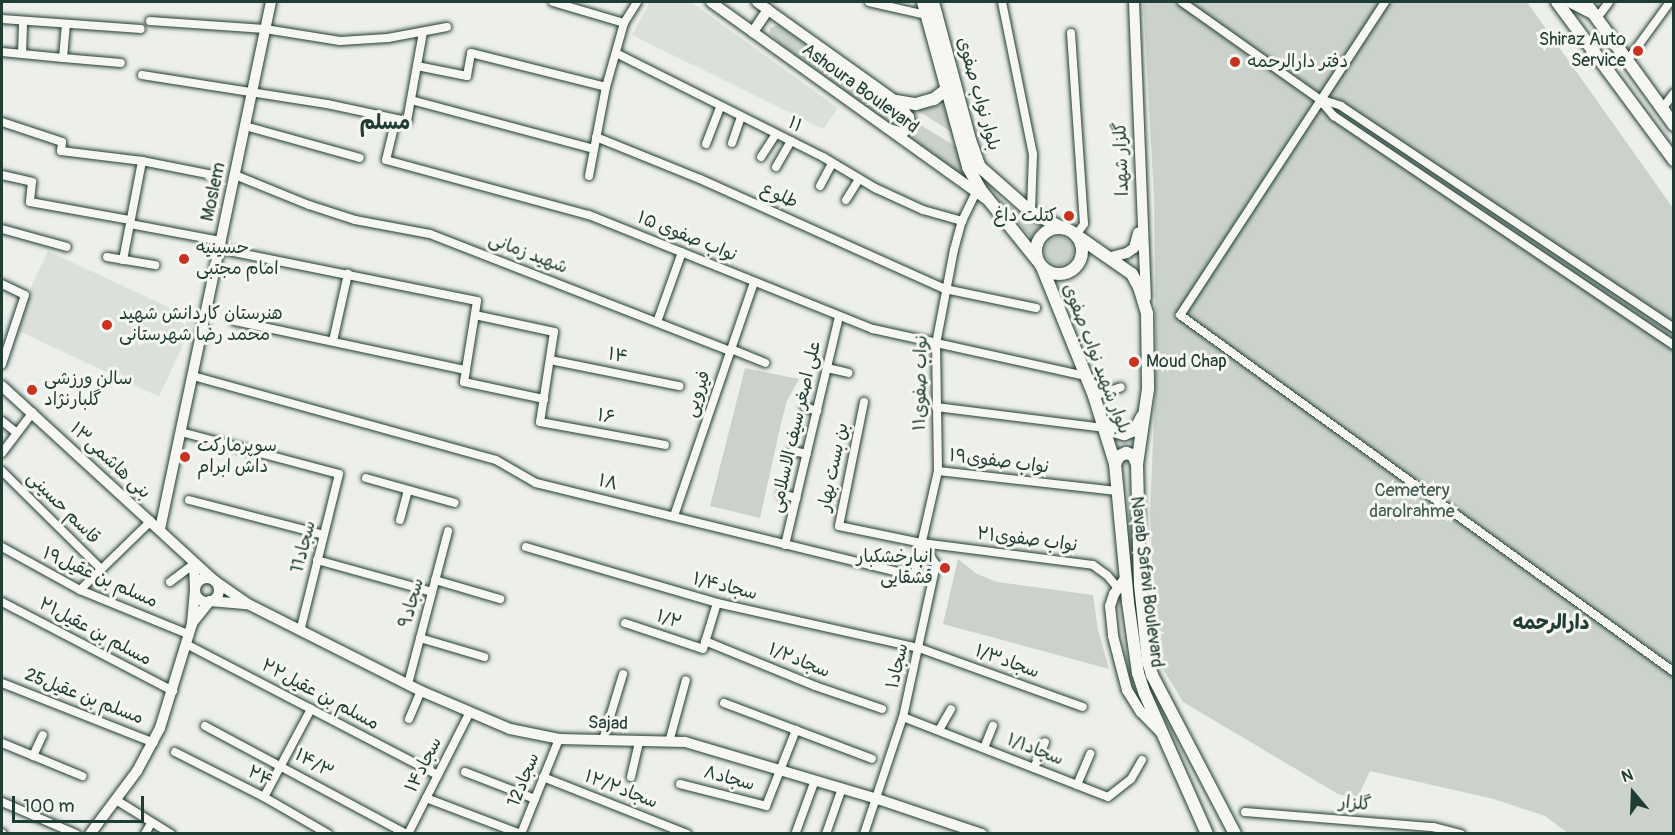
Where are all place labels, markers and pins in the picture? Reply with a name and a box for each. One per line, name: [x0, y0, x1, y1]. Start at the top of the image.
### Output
place label: Shiraz Auto Service: [1539, 30, 1626, 72]
marker: Shiraz Auto Service: [1631, 44, 1645, 58]
place label: دفتر دارالرحمه: [1247, 51, 1348, 73]
marker: دفتر دارالرحمه: [1228, 55, 1242, 69]
place label: کتلت داغ: [993, 205, 1057, 227]
marker: کتلت داغ: [1062, 209, 1076, 223]
place label: حسینیه امام مجتبی: [196, 238, 279, 280]
marker: حسینیه امام مجتبی: [177, 252, 191, 266]
place label: هنرستان کاردانش شهید محمد رضا شهرستانی: [119, 304, 283, 346]
marker: هنرستان کاردانش شهید محمد رضا شهرستانی: [100, 318, 114, 332]
place label: Moud Chap: [1146, 351, 1227, 373]
marker: Moud Chap: [1127, 355, 1141, 369]
place label: سالن ورزشی گلبارنژاد: [44, 369, 132, 412]
marker: سالن ورزشی گلبارنژاد: [25, 383, 39, 397]
place label: سوپرمارکت داش ابرام: [197, 436, 277, 478]
marker: سوپرمارکت داش ابرام: [178, 450, 192, 464]
place label: انبارخشکبار قشقایی: [857, 547, 933, 590]
marker: انبارخشکبار قشقایی: [938, 561, 952, 575]

